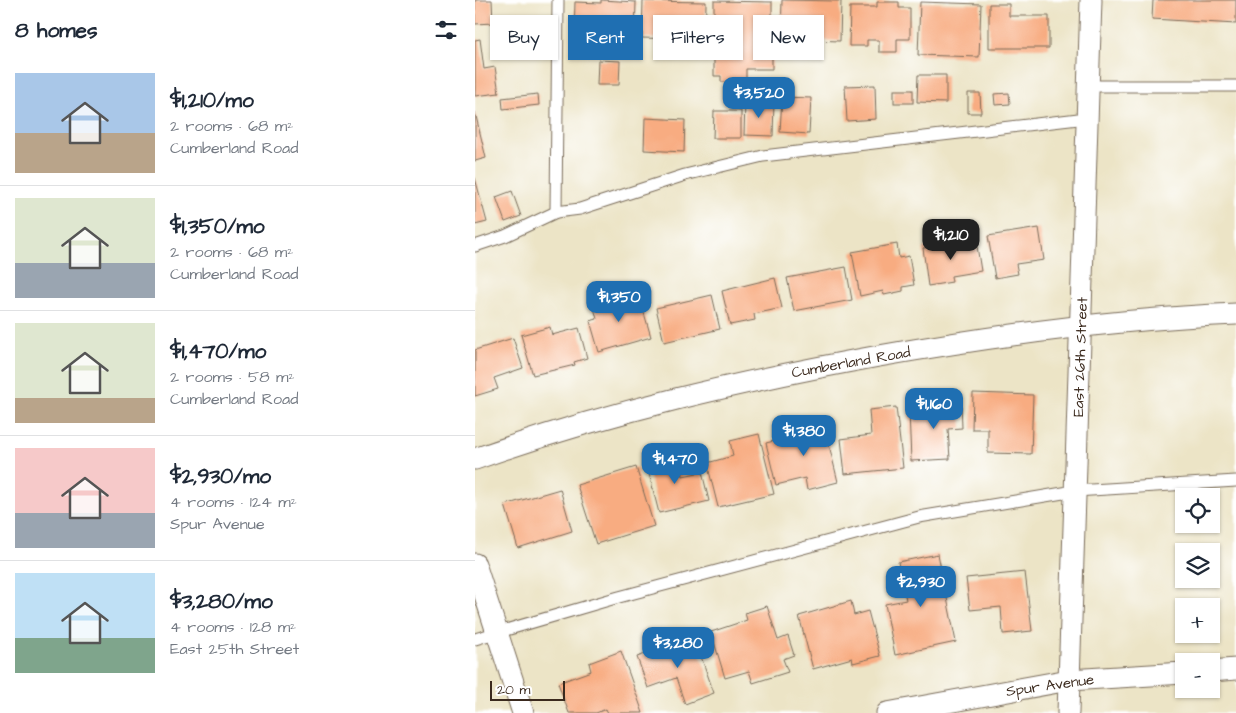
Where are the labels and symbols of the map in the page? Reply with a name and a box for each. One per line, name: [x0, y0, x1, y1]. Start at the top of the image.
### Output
pin: $3,520: [718, 76, 800, 119]
pin: $1,210: [910, 218, 992, 261]
pin: $1,350: [578, 280, 660, 323]
street label: East 26th Street: [1068, 297, 1093, 417]
street label: Cumberland Road: [790, 342, 912, 383]
pin: $1,160: [893, 388, 975, 430]
pin: $1,380: [763, 414, 845, 457]
pin: $1,470: [634, 442, 716, 485]
pin: $2,930: [880, 566, 962, 608]
pin: $3,280: [637, 626, 719, 669]
street label: Spur Avenue: [1005, 669, 1095, 702]
scale bar: [490, 678, 565, 701]

